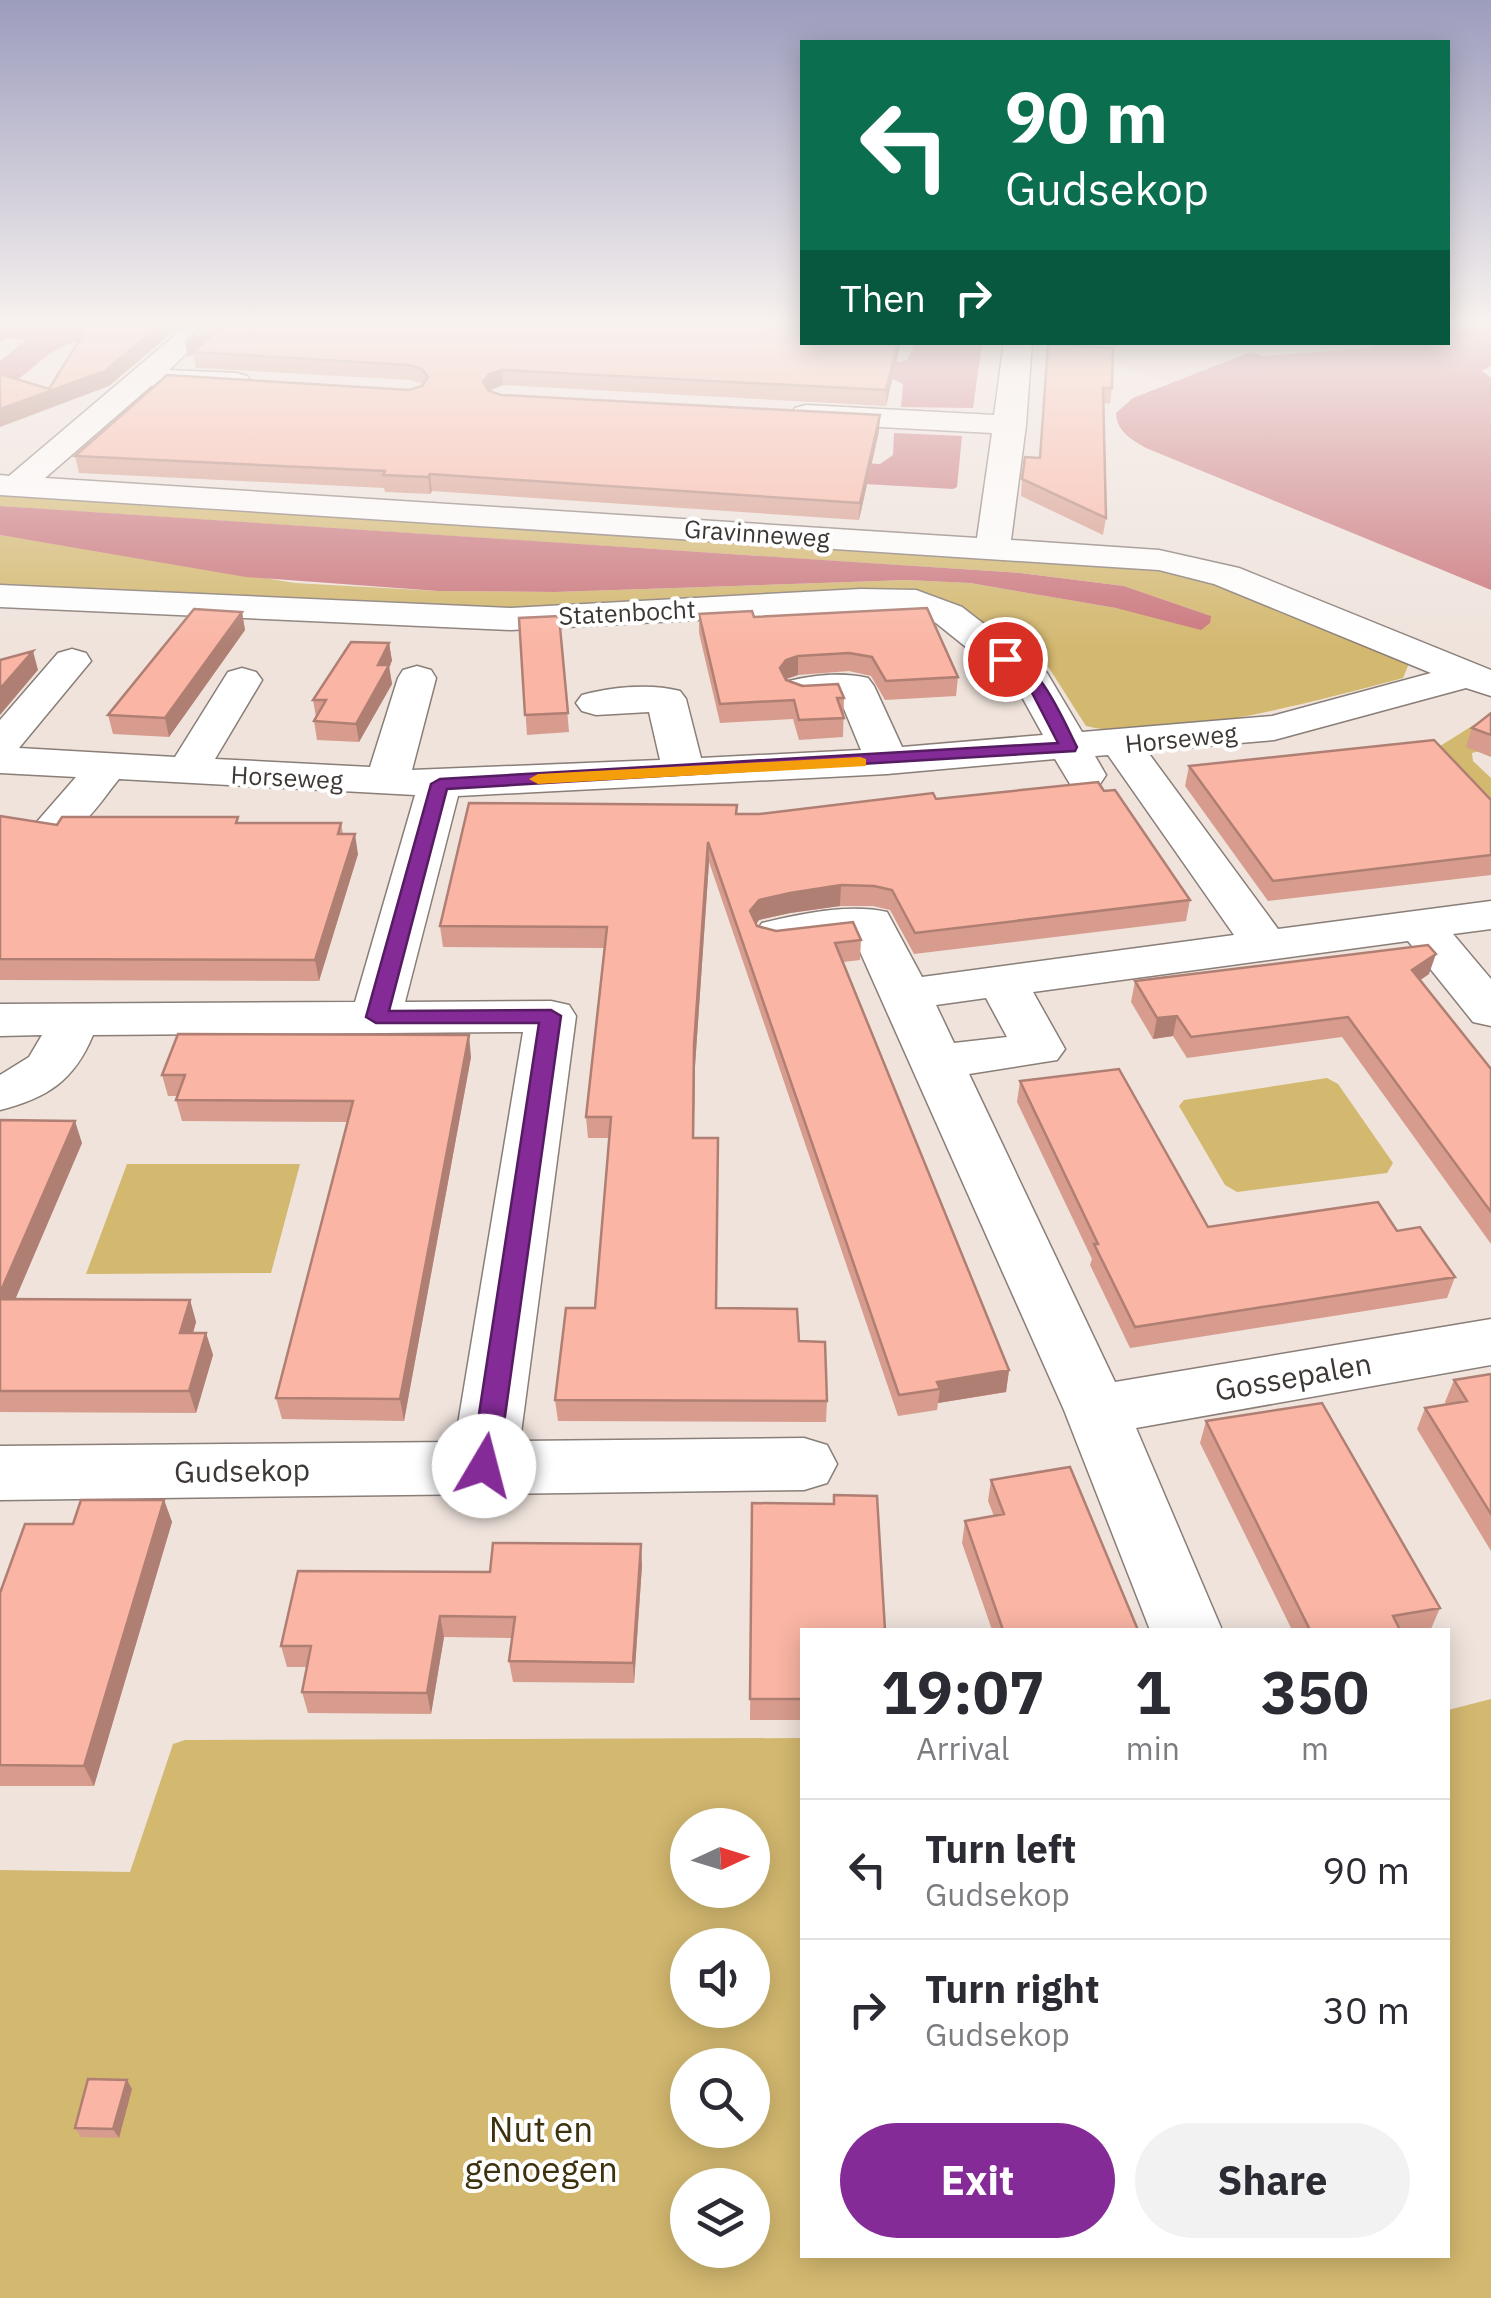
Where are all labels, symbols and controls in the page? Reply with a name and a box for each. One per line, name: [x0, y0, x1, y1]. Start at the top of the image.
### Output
text: 90 m: [1005, 71, 1168, 162]
icon: left: [840, 80, 970, 210]
text: Gudsekop: [1005, 159, 1209, 217]
icon: right: [946, 270, 1001, 325]
text: Then: [840, 273, 926, 322]
street label: Gravinneweg: [683, 511, 831, 555]
street label: Statenbocht: [558, 592, 696, 632]
pin: [963, 617, 1048, 702]
icon: arrive: [978, 632, 1033, 687]
street label: Horseweg: [1123, 716, 1239, 760]
street label: Horseweg: [230, 758, 344, 796]
street label: Gossepalen: [1212, 1343, 1374, 1409]
position arrow: [432, 1414, 536, 1518]
street label: Gudsekop: [174, 1449, 310, 1491]
text: 19:07: [881, 1652, 1045, 1731]
text: 1: [1135, 1652, 1171, 1731]
text: 350: [1261, 1652, 1369, 1731]
text: Arrival: [916, 1727, 1010, 1769]
text: min: [1126, 1727, 1180, 1769]
text: m: [1301, 1727, 1329, 1769]
north arrow: [670, 1808, 770, 1908]
map controls: [670, 1808, 770, 2268]
text: Turn left: [925, 1824, 1076, 1873]
icon: left: [840, 1842, 895, 1897]
text: 90 m: [1322, 1845, 1410, 1894]
text: Gudsekop: [925, 1873, 1070, 1915]
button: sound: [670, 1928, 770, 2028]
text: Turn right: [925, 1964, 1100, 2013]
icon: right: [840, 1982, 895, 2037]
text: 30 m: [1322, 1985, 1410, 2034]
text: Gudsekop: [925, 2013, 1070, 2055]
button: search: [670, 2048, 770, 2148]
park label: Nut en genoegen: [464, 2106, 618, 2192]
button: Exit: [840, 2123, 1115, 2238]
button: Share: [1135, 2123, 1410, 2238]
button: layers: [670, 2168, 770, 2268]

